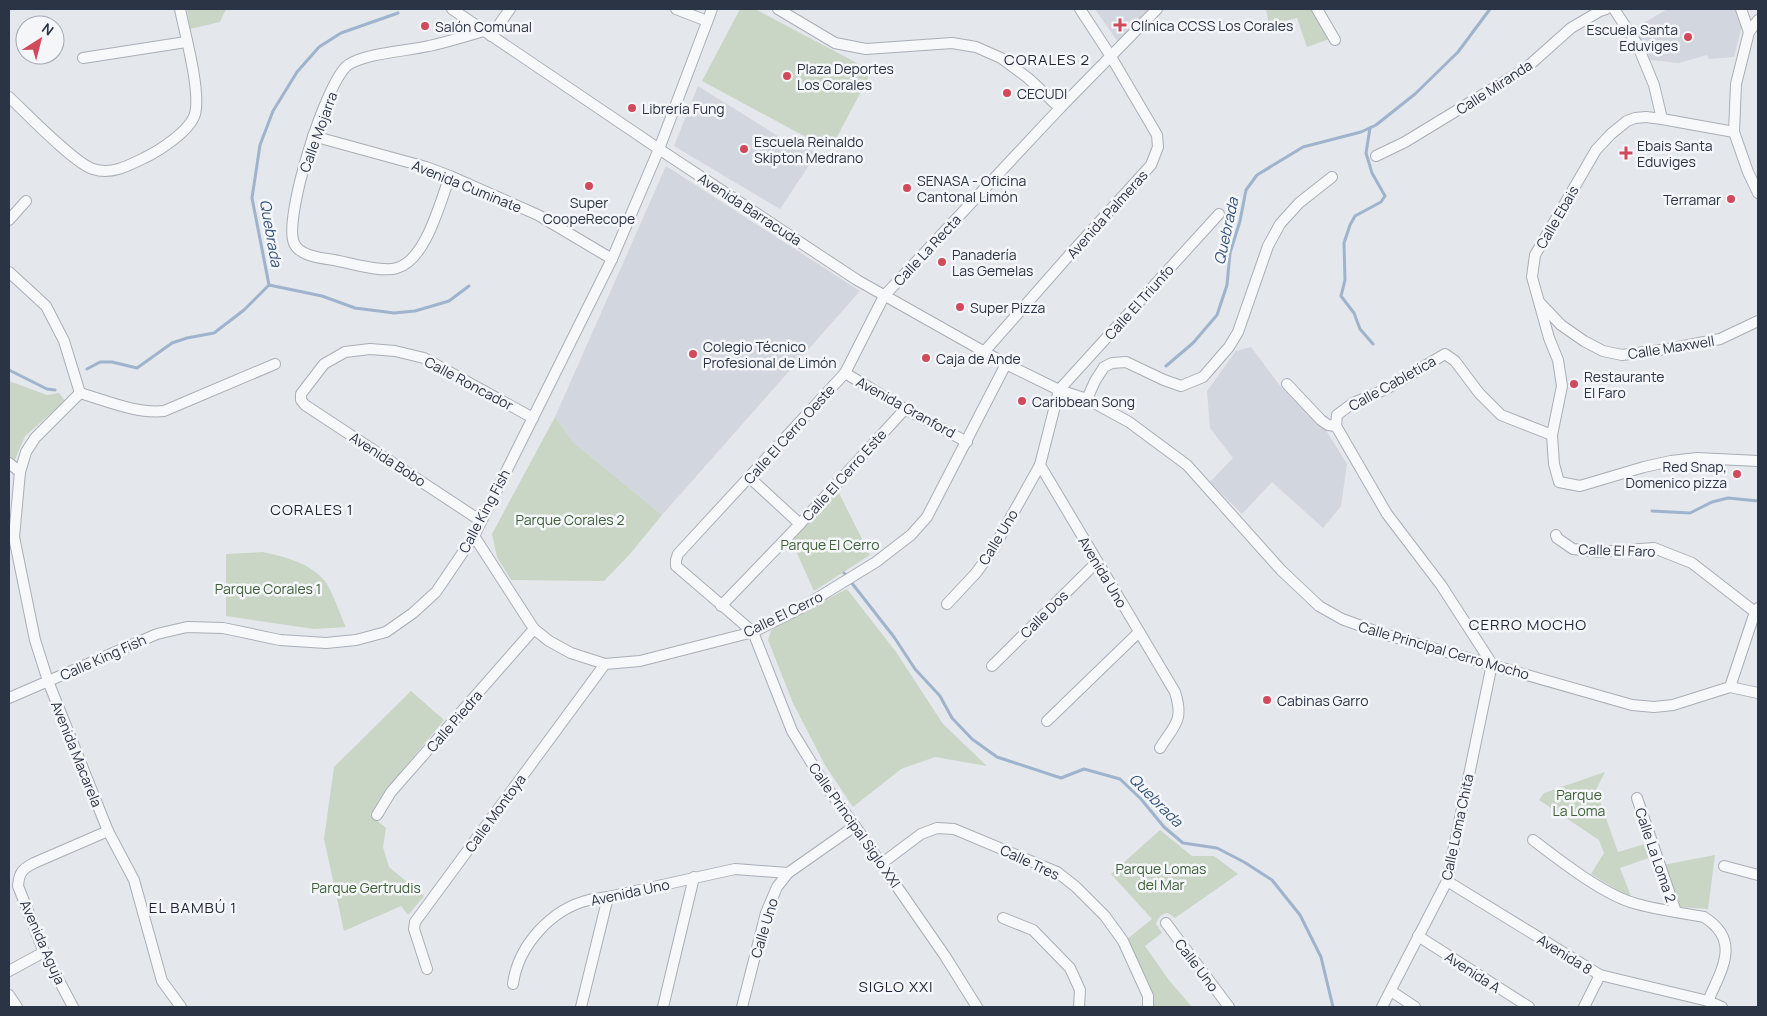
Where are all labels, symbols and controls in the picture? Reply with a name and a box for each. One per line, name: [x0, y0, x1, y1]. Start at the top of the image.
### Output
north arrow: [15, 15, 65, 65]
place label: Clínica CCSS Los Corales: [1131, 16, 1293, 35]
place label: Salón Comunal: [435, 17, 532, 36]
text: N: [38, 18, 58, 40]
marker: Clínica CCSS Los Corales: [1113, 18, 1127, 32]
marker: Salón Comunal: [419, 20, 431, 32]
place label: Escuela Santa Eduviges: [1586, 20, 1678, 55]
marker: Escuela Santa Eduviges: [1682, 31, 1694, 43]
district label: CORALES 2: [1004, 49, 1090, 70]
street label: Calle Miranda: [1452, 55, 1536, 119]
place label: Plaza Deportes Los Corales: [797, 59, 894, 94]
marker: Plaza Deportes Los Corales: [781, 70, 793, 82]
place label: CECUDI: [1017, 84, 1067, 103]
marker: CECUDI: [1001, 87, 1013, 99]
street label: Calle Mojarra: [295, 89, 341, 175]
place label: Librería Fung: [642, 99, 725, 118]
marker: Librería Fung: [626, 102, 638, 114]
place label: Escuela Reinaldo Skipton Medrano: [754, 132, 864, 167]
place label: Ebais Santa Eduviges: [1637, 136, 1713, 171]
marker: Escuela Reinaldo Skipton Medrano: [738, 143, 750, 155]
marker: Ebais Santa Eduviges: [1619, 146, 1633, 160]
street label: Avenida Cuminate: [409, 155, 525, 217]
street label: Avenida Palmeras: [1062, 166, 1152, 262]
street label: Avenida Barracuda: [695, 168, 805, 250]
place label: SENASA - Oficina Cantonal Limón: [917, 171, 1026, 206]
marker: Super CoopeRecope: [583, 180, 595, 192]
marker: SENASA - Oficina Cantonal Limón: [901, 182, 913, 194]
street label: Calle Ebais: [1531, 182, 1583, 252]
place label: Terramar: [1663, 190, 1721, 209]
place label: Super CoopeRecope: [543, 193, 635, 228]
marker: Terramar: [1725, 193, 1737, 205]
water label: Quebrada: [1209, 195, 1243, 266]
water label: Quebrada: [255, 198, 287, 269]
street label: Calle La Recta: [889, 210, 965, 290]
place label: Panadería Las Gemelas: [952, 245, 1033, 280]
marker: Panadería Las Gemelas: [936, 256, 948, 268]
street label: Calle El Triunfo: [1100, 260, 1178, 344]
place label: Super Pizza: [970, 298, 1045, 317]
marker: Super Pizza: [954, 301, 966, 313]
street label: Calle Maxwell: [1626, 331, 1716, 363]
place label: Colegio Técnico Profesional de Limón: [703, 337, 837, 372]
marker: Colegio Técnico Profesional de Limón: [687, 348, 699, 360]
place label: Caja de Ande: [936, 349, 1021, 368]
street label: Calle Cabletica: [1345, 351, 1439, 415]
street label: Calle Roncador: [421, 352, 517, 414]
marker: Caja de Ande: [920, 352, 932, 364]
place label: Restaurante El Faro: [1584, 367, 1664, 402]
street label: Avenida Granford: [853, 372, 959, 442]
marker: Restaurante El Faro: [1568, 378, 1580, 390]
street label: Calle El Cerro Oeste: [739, 380, 839, 488]
place label: Caribbean Song: [1032, 392, 1135, 411]
marker: Caribbean Song: [1016, 395, 1028, 407]
street label: Calle El Cerro Este: [798, 425, 890, 525]
street label: Avenida Bobo: [346, 427, 430, 491]
place label: Red Snap, Domenico pizza: [1626, 457, 1727, 492]
street label: Calle King Fish: [454, 466, 514, 556]
marker: Red Snap, Domenico pizza: [1731, 468, 1743, 480]
district label: CORALES 1: [270, 499, 354, 520]
street label: Calle Uno: [974, 506, 1022, 568]
park label: Parque Corales 2: [516, 510, 624, 529]
street label: Avenida Uno: [1074, 533, 1132, 611]
park label: Parque El Cerro: [780, 535, 880, 554]
street label: Calle El Faro: [1578, 539, 1656, 561]
park label: Parque Corales 1: [215, 579, 321, 598]
street label: Calle Dos: [1016, 586, 1072, 642]
street label: Calle El Cerro: [740, 587, 826, 641]
district label: CERRO MOCHO: [1469, 614, 1587, 635]
street label: Calle Principal Cerro Mocho: [1356, 616, 1532, 684]
street label: Calle King Fish: [57, 630, 149, 684]
street label: Calle Piedra: [422, 686, 486, 756]
place label: Cabinas Garro: [1277, 691, 1368, 710]
marker: Cabinas Garro: [1261, 694, 1273, 706]
street label: Avenida Macarela: [47, 698, 107, 810]
street label: Calle Principal Siglo XXI: [805, 759, 905, 891]
water label: Quebrada: [1125, 769, 1188, 832]
street label: Calle Montoya: [460, 770, 530, 856]
street label: Calle Loma Chita: [1436, 772, 1478, 882]
park label: Parque La Loma: [1553, 785, 1605, 820]
street label: Calle La Loma 2: [1631, 805, 1681, 905]
street label: Calle Tres: [997, 840, 1063, 884]
park label: Parque Lomas del Mar: [1116, 859, 1206, 894]
street label: Avenida Uno: [589, 874, 671, 910]
park label: Parque Gertrudis: [311, 878, 421, 897]
street label: Calle Uno: [746, 896, 782, 960]
street label: Avenida Aguja: [16, 897, 70, 987]
district label: EL BAMBÚ 1: [149, 897, 237, 918]
street label: Avenida 8: [1534, 930, 1596, 978]
street label: Calle Uno: [1171, 935, 1223, 995]
street label: Avenida A: [1442, 947, 1504, 997]
district label: SIGLO XXI: [858, 976, 934, 997]

